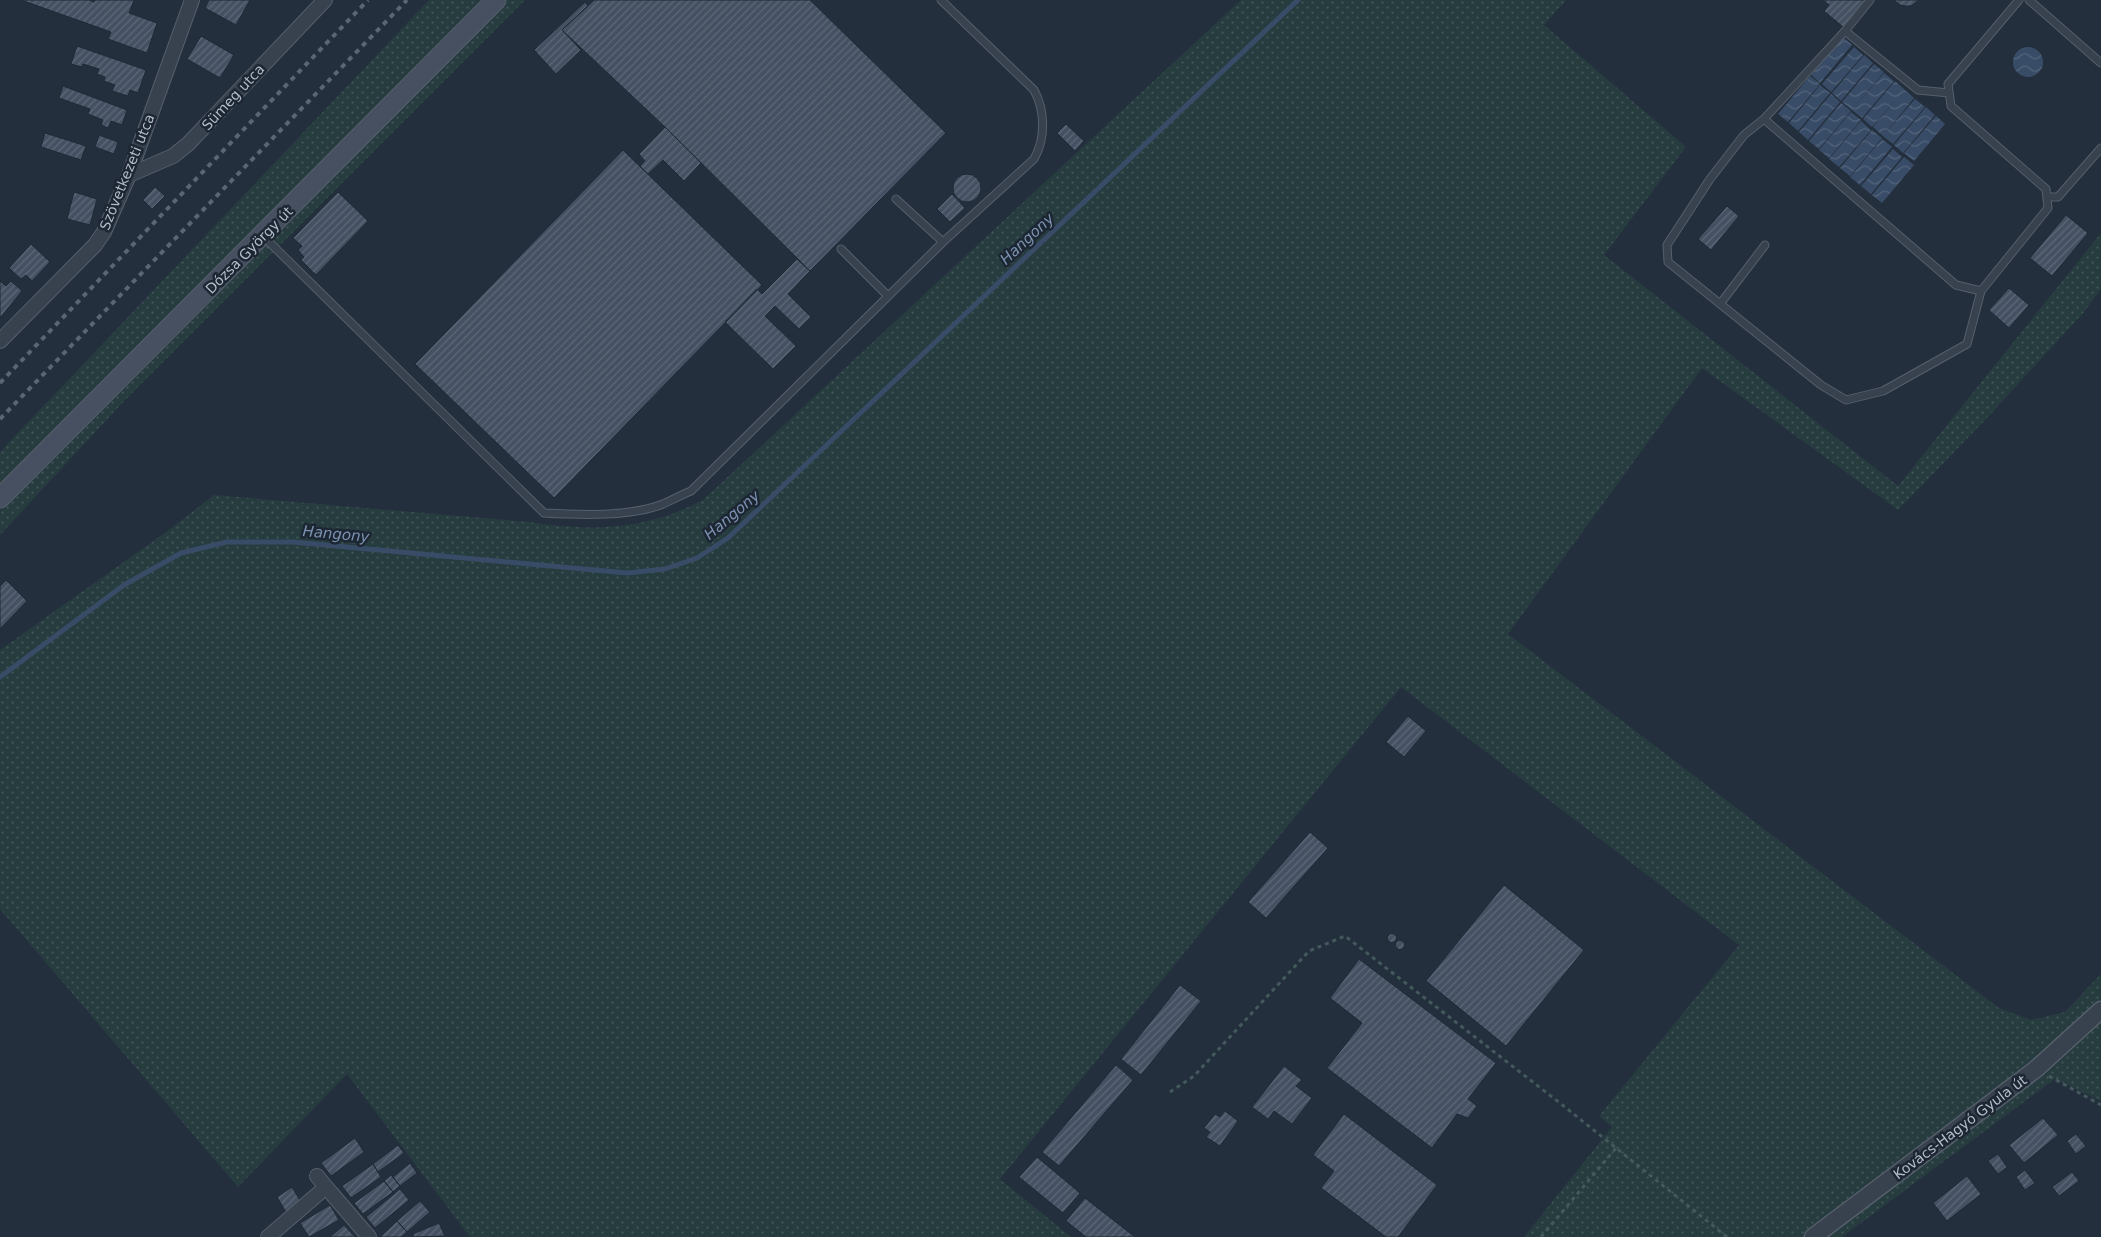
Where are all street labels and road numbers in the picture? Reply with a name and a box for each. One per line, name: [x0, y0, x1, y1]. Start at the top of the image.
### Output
street label: Sümeg utca: [199, 61, 267, 133]
street label: Szövetkezeti utca: [96, 112, 158, 232]
street label: Dózsa György út: [202, 203, 296, 297]
street label: Kovács-Hagyó Gyula út: [1890, 1071, 2030, 1182]

